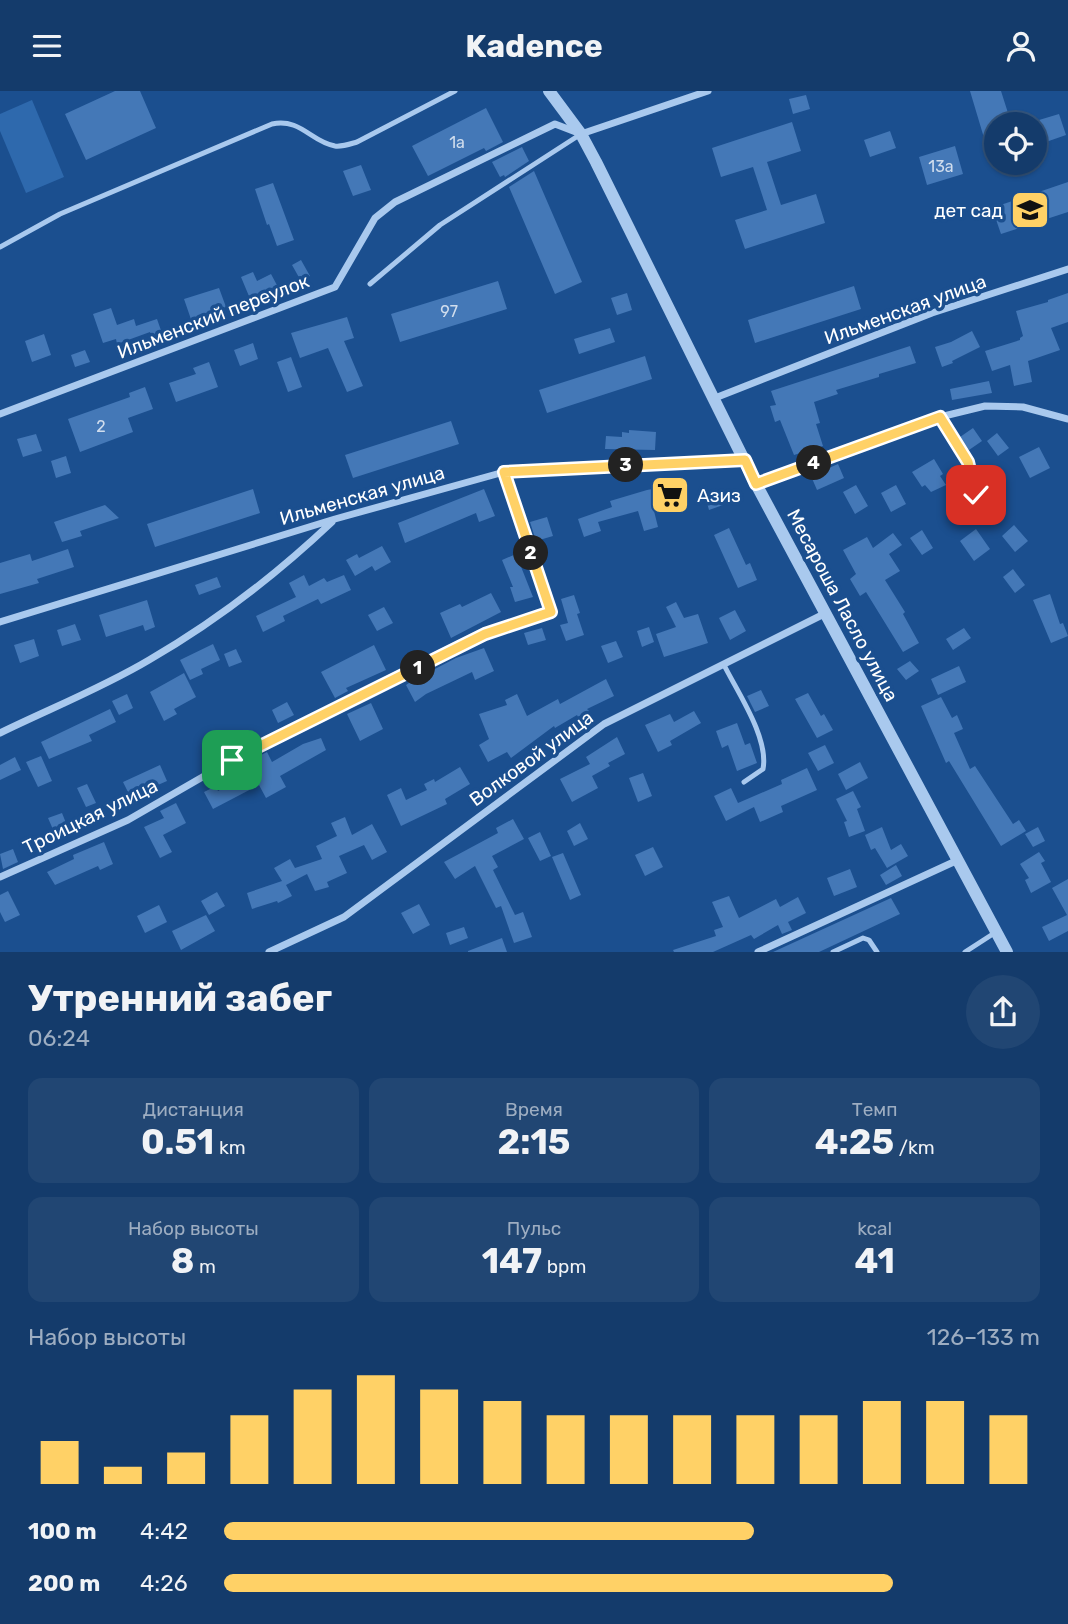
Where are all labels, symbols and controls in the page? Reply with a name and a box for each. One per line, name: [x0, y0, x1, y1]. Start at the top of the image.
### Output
icon: menu: [28, 27, 66, 65]
text: Kadence: [465, 27, 603, 65]
icon: person: [1002, 27, 1040, 65]
map controls: [984, 112, 1047, 175]
button: locate: [984, 112, 1047, 175]
house number: 1а: [449, 133, 465, 152]
house number: 13а: [928, 157, 954, 176]
school or university icon: дет сад: [1009, 189, 1051, 231]
place label: дет сад: [934, 199, 1003, 222]
street label: Ильменский переулок: [114, 269, 312, 364]
street label: Ильменская улица: [821, 269, 989, 349]
house number: 97: [440, 302, 458, 321]
house number: 2: [96, 417, 106, 436]
pin: 4: [796, 445, 832, 481]
pin: 3: [608, 447, 644, 483]
text: 4: [807, 451, 820, 474]
text: 3: [619, 453, 632, 476]
street label: Ильменская улица: [277, 461, 447, 530]
pin: [946, 465, 1006, 525]
supermarket icon: Азиз: [649, 474, 691, 516]
icon: check: [957, 476, 995, 514]
place label: Азиз: [697, 484, 741, 507]
street label: Месароша Ласло улица: [782, 505, 903, 705]
pin: 2: [514, 535, 548, 571]
text: 2: [524, 541, 537, 564]
pin: 1: [400, 651, 436, 685]
text: 1: [413, 656, 422, 679]
street label: Волковой улица: [465, 706, 598, 811]
pin: [202, 730, 262, 790]
icon: arrive: [213, 741, 251, 779]
street label: Троицкая улица: [19, 774, 161, 859]
text: Утренний забег: [28, 975, 332, 1021]
button: share: [966, 975, 1040, 1049]
text: 06:24: [28, 1024, 90, 1052]
text: Дистанция: [143, 1098, 244, 1121]
text: Время: [505, 1098, 563, 1121]
text: Темп: [852, 1098, 898, 1121]
text: 0.51: [141, 1121, 214, 1163]
text: 2:15: [498, 1121, 570, 1163]
text: 4:25: [815, 1121, 894, 1163]
text: km: [214, 1136, 246, 1159]
text: /km: [894, 1136, 935, 1159]
text: Набор высоты: [128, 1217, 259, 1240]
text: Пульс: [507, 1217, 561, 1240]
text: kcal: [857, 1217, 892, 1240]
text: 8: [171, 1240, 194, 1282]
text: 147: [482, 1240, 542, 1282]
text: 41: [854, 1240, 895, 1282]
text: m: [194, 1255, 216, 1278]
text: bpm: [542, 1255, 586, 1278]
text: Набор высоты: [28, 1323, 186, 1351]
text: 126–133 m: [927, 1323, 1040, 1351]
text: 100 m: [28, 1517, 97, 1545]
text: 4:42: [140, 1517, 188, 1545]
text: 200 m: [28, 1569, 100, 1597]
text: 4:26: [140, 1569, 188, 1597]

